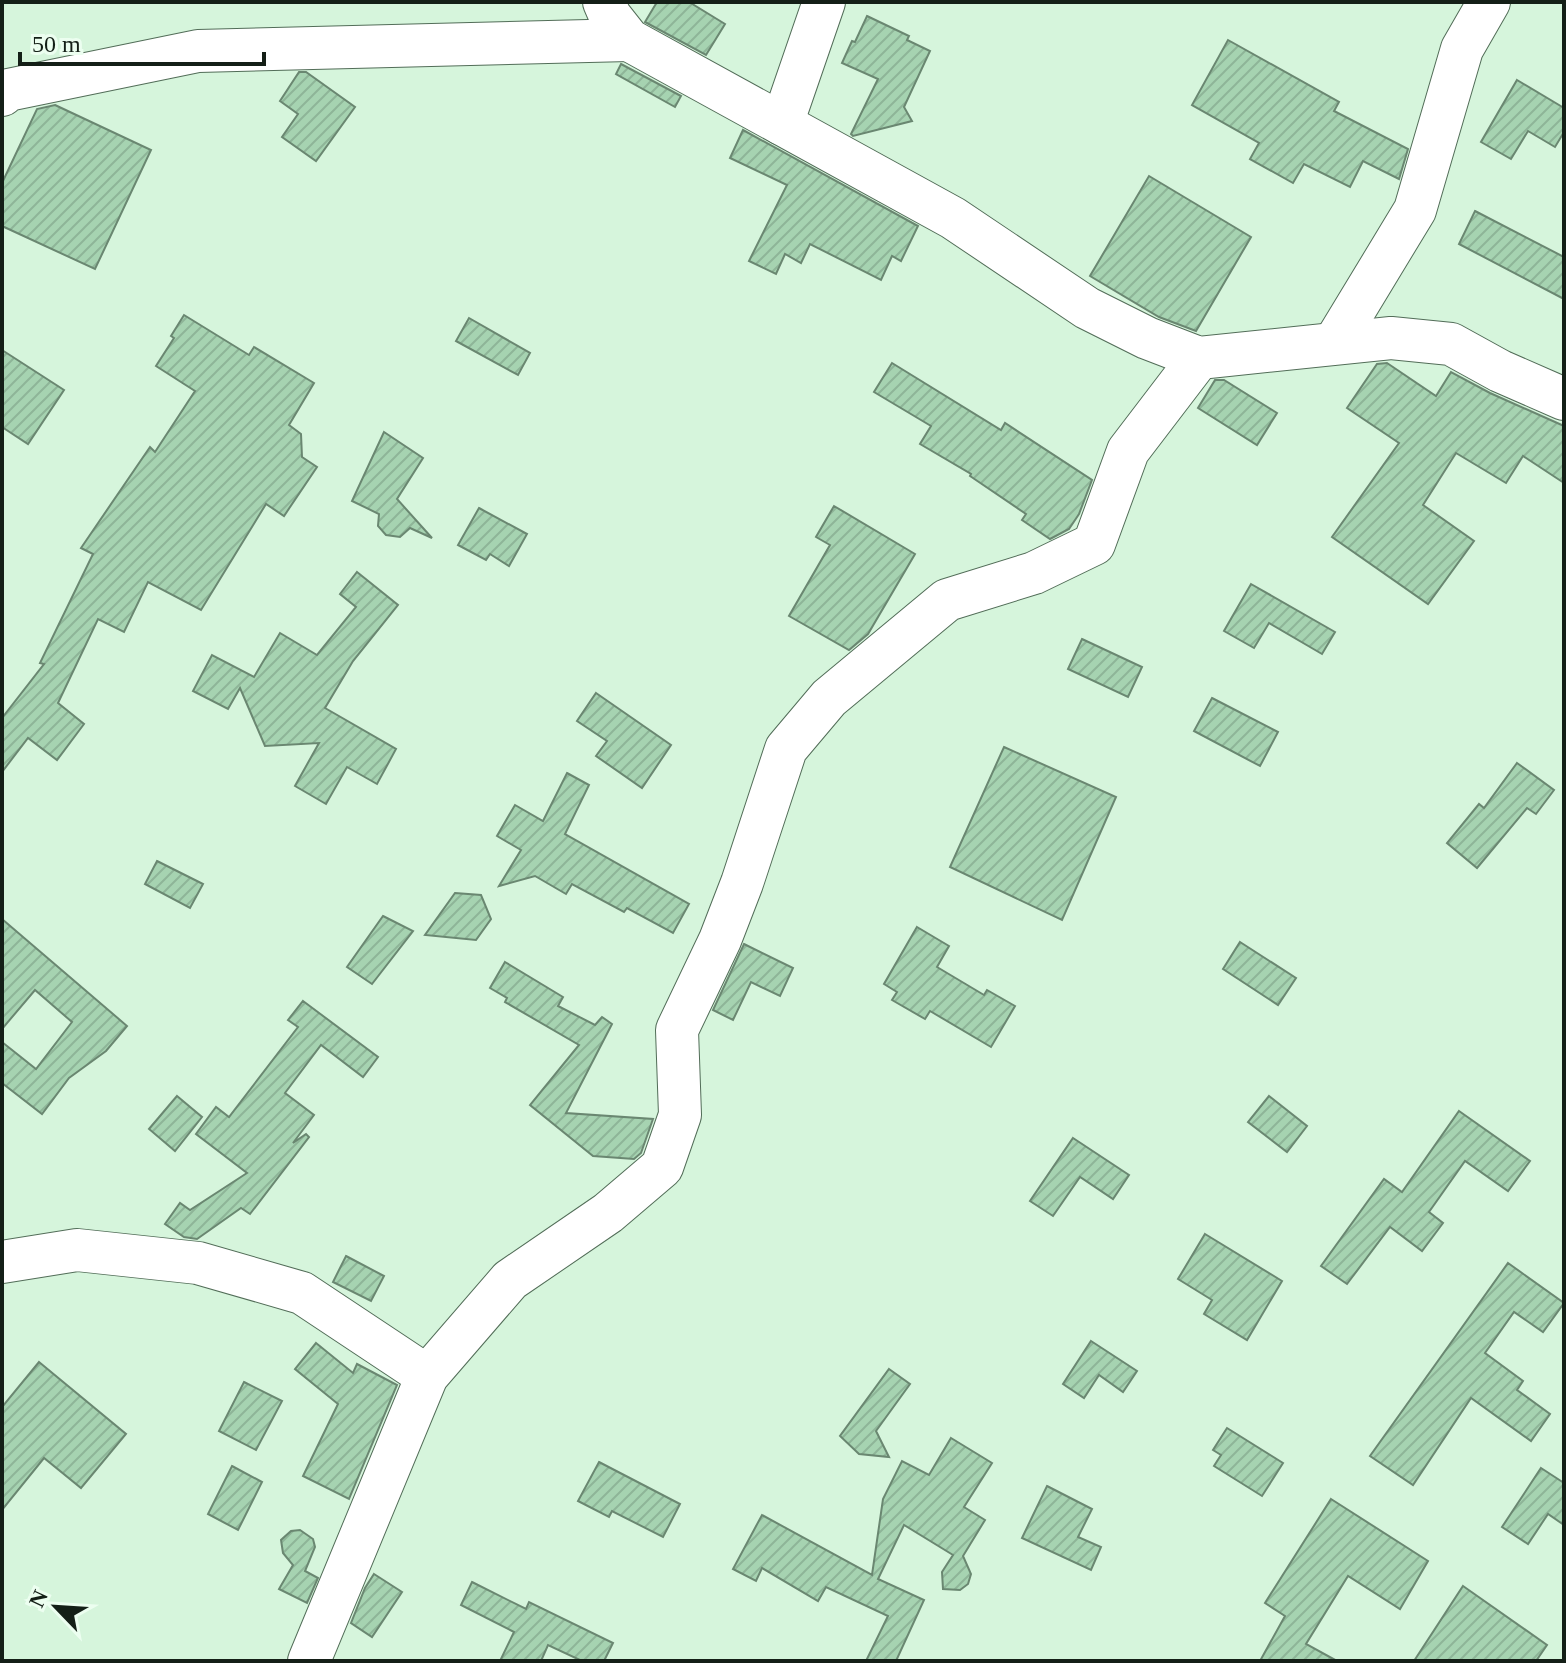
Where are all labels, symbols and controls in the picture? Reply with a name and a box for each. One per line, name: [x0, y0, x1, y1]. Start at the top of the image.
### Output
scale bar: [20, 16, 264, 66]
text: 50 m: [32, 31, 81, 57]
north arrow: [16, 1567, 96, 1647]
text: N: [24, 1586, 53, 1611]

